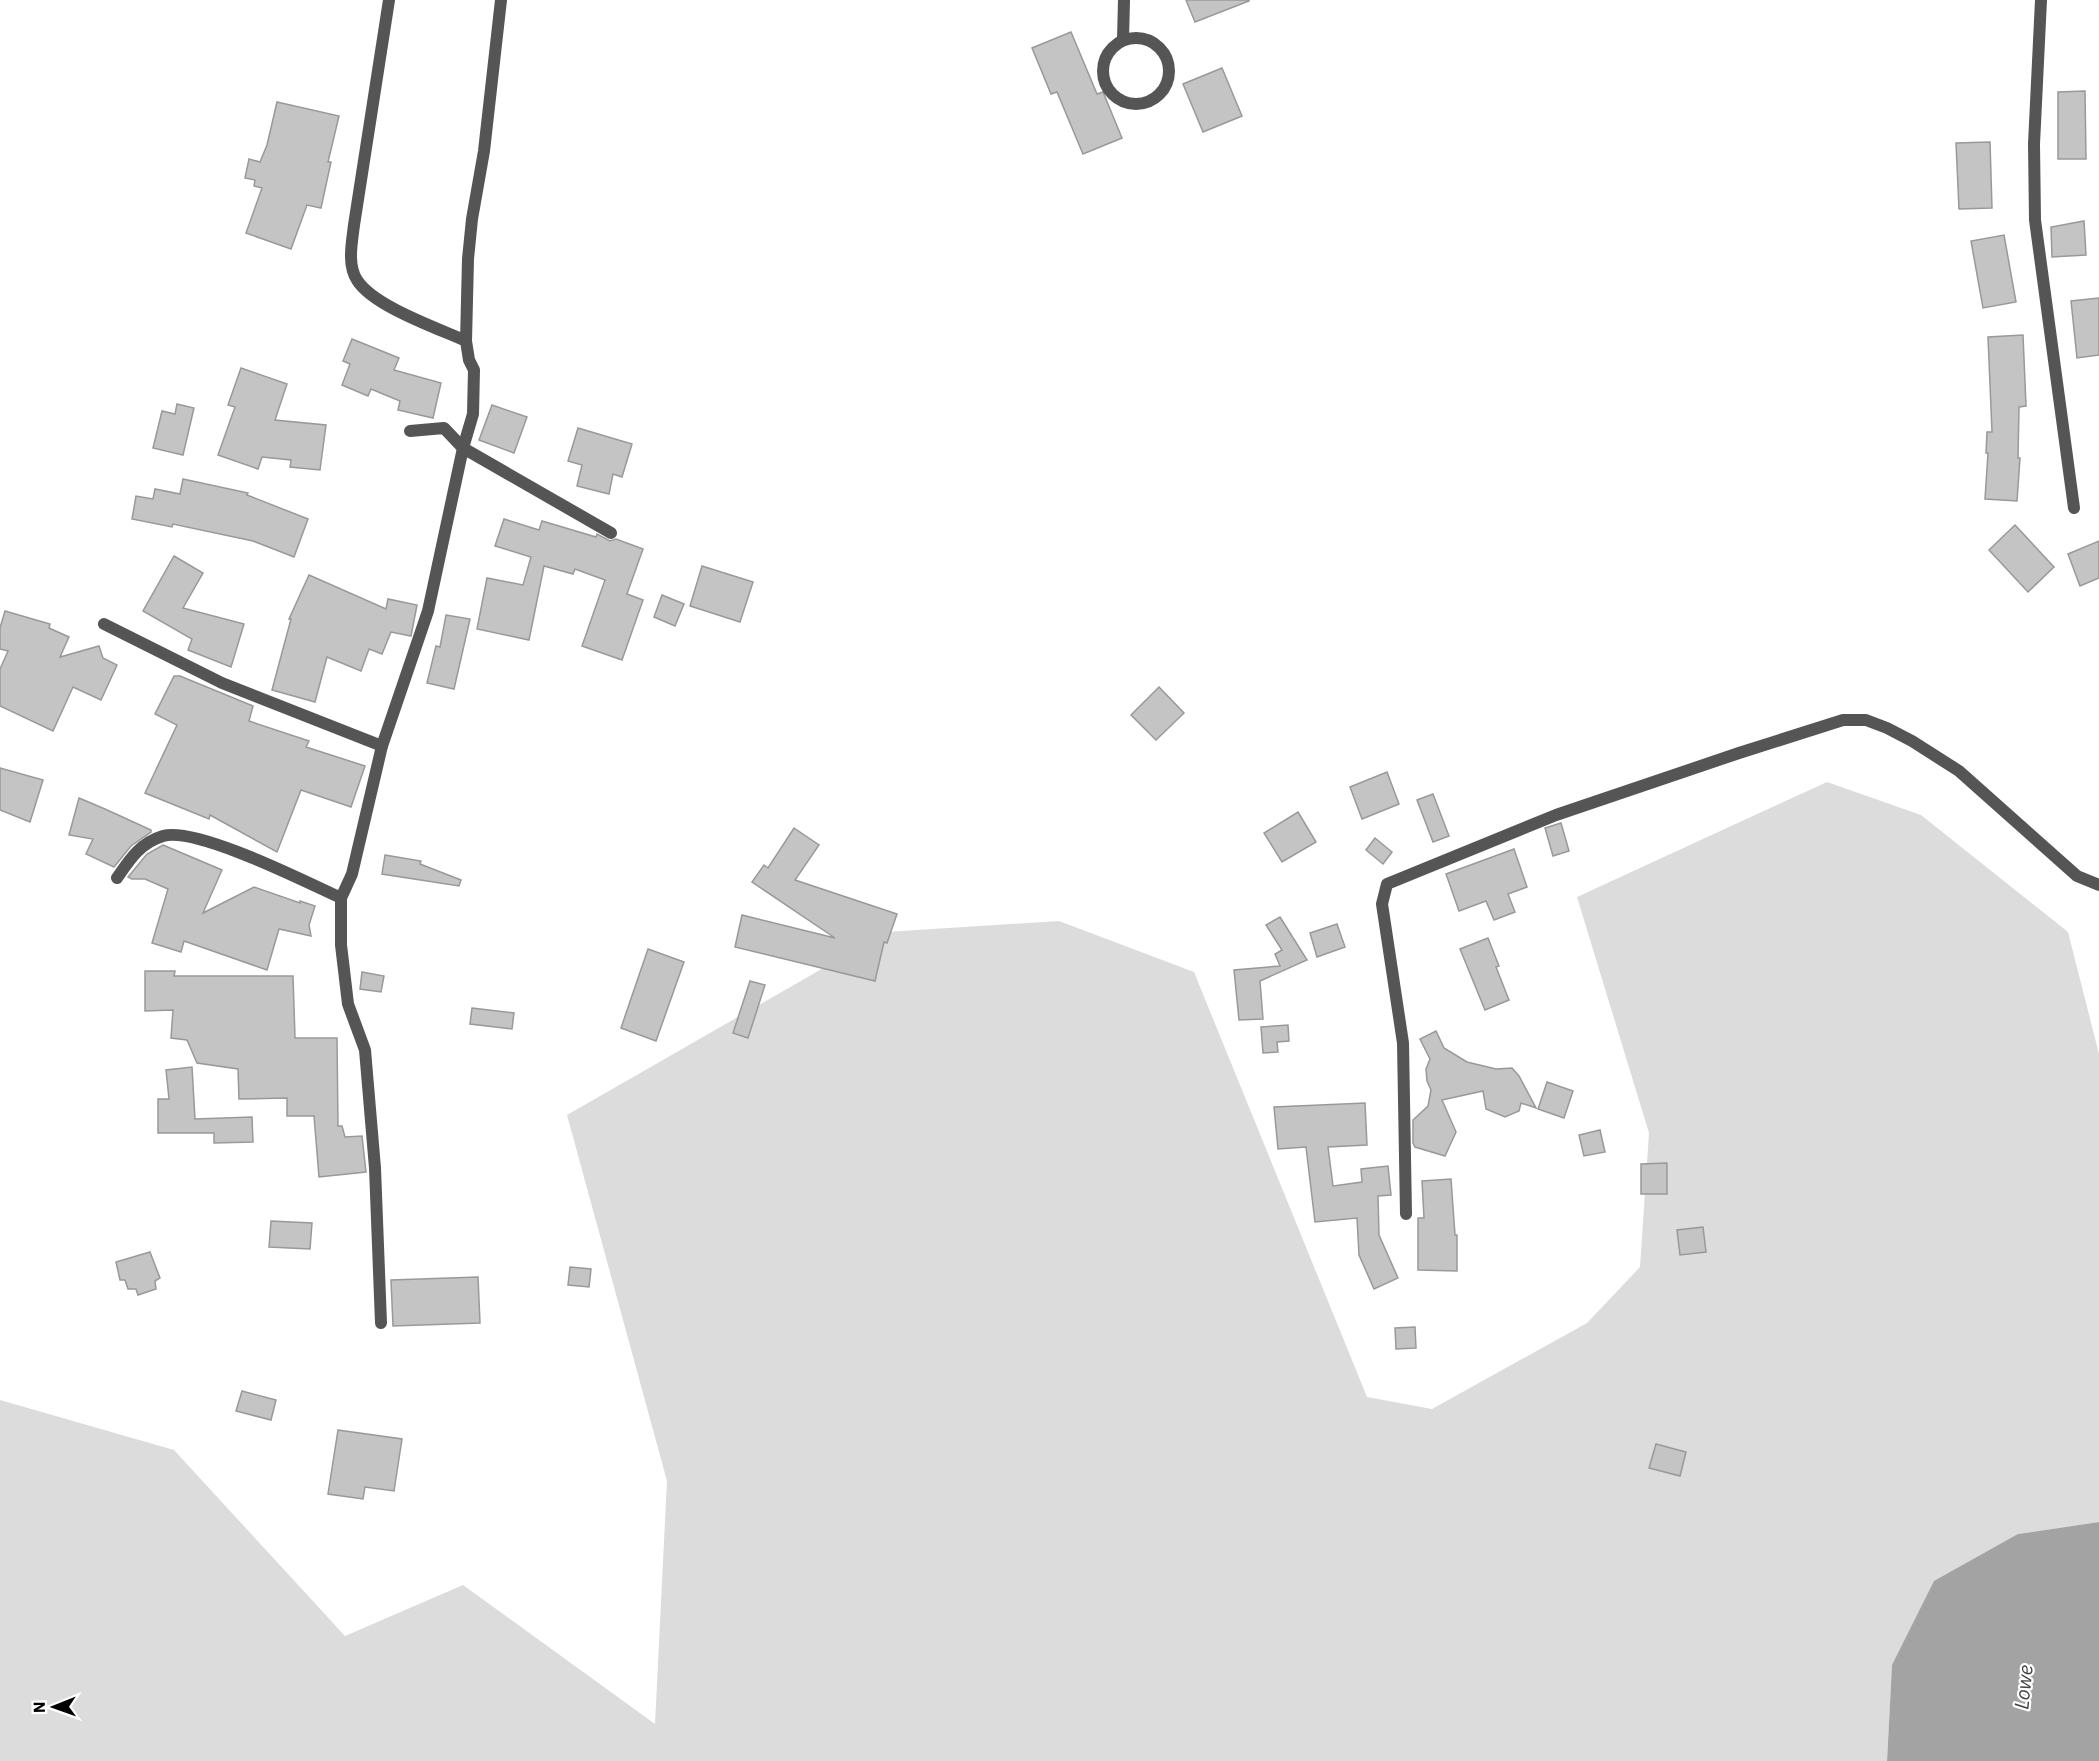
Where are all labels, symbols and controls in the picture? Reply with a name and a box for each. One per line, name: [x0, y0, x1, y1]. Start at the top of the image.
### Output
water label: Lowe: [2007, 1663, 2039, 1711]
north arrow: [24, 1677, 84, 1737]
text: N: [29, 1701, 49, 1713]

